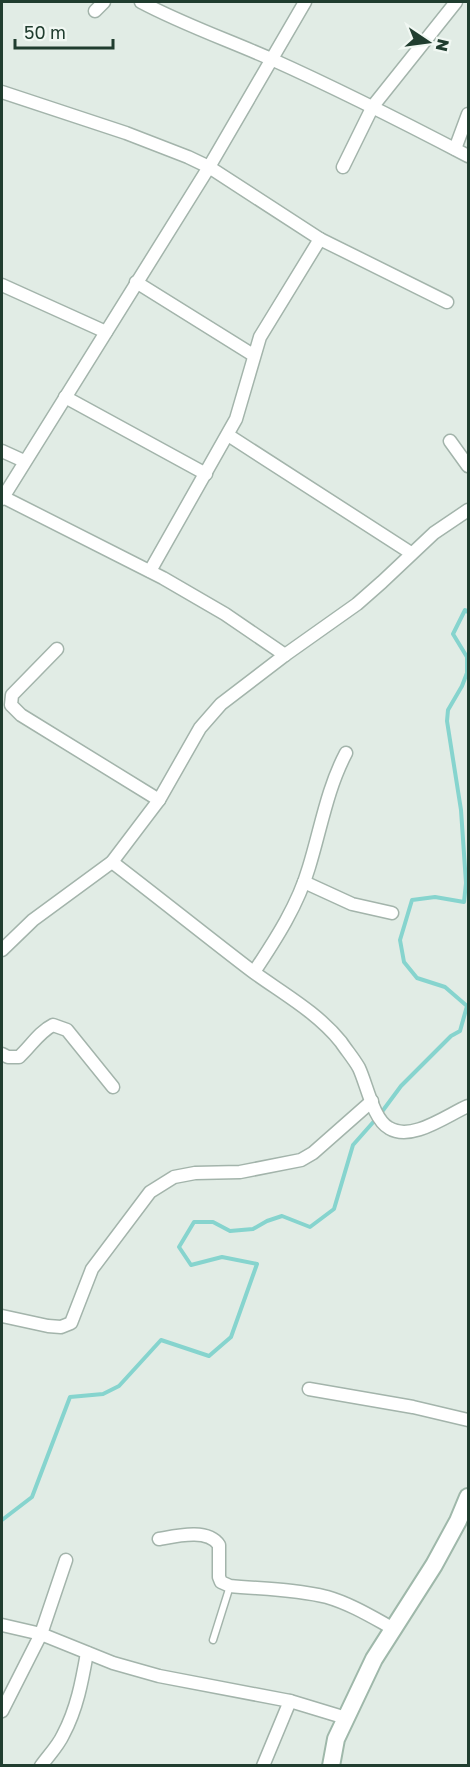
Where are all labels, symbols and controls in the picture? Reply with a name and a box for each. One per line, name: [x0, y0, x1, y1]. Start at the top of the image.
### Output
scale bar: [15, 12, 112, 50]
north arrow: [398, 12, 458, 72]
text: 50 m: [24, 21, 66, 43]
text: N: [432, 37, 454, 54]

